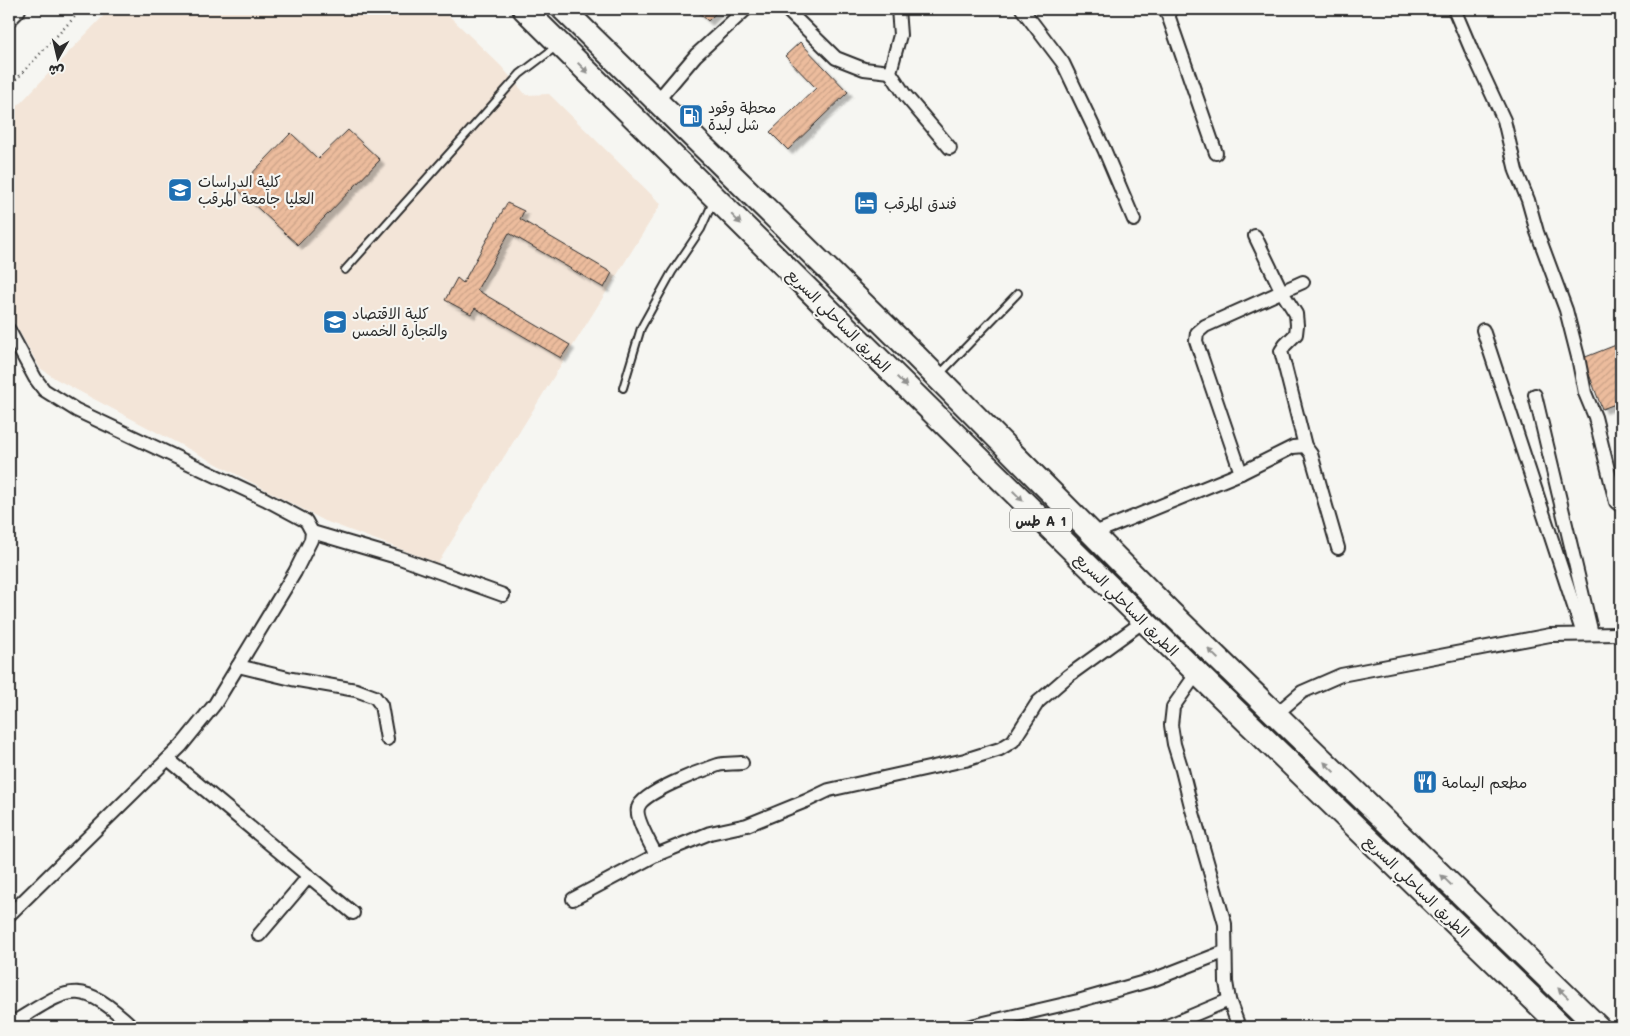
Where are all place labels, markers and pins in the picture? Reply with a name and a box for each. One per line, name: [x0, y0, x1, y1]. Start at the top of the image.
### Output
place label: محطة وقود شل لبدة: [708, 97, 776, 134]
fuel station icon: محطة وقود شل لبدة: [678, 103, 704, 129]
place label: كلية الدراسات العليا جامعة المرقب: [198, 171, 314, 208]
school or university icon: كلية الدراسات العليا جامعة المرقب: [167, 177, 193, 203]
hotel icon: فندق المرقب: [853, 190, 879, 216]
place label: فندق المرقب: [884, 193, 957, 213]
place label: كلية الاقتصاد والتجارة الخمس: [352, 303, 448, 340]
school or university icon: كلية الاقتصاد والتجارة الخمس: [322, 309, 348, 335]
restaurant icon: مطعم اليمامة: [1412, 769, 1438, 795]
place label: مطعم اليمامة: [1442, 772, 1527, 795]

